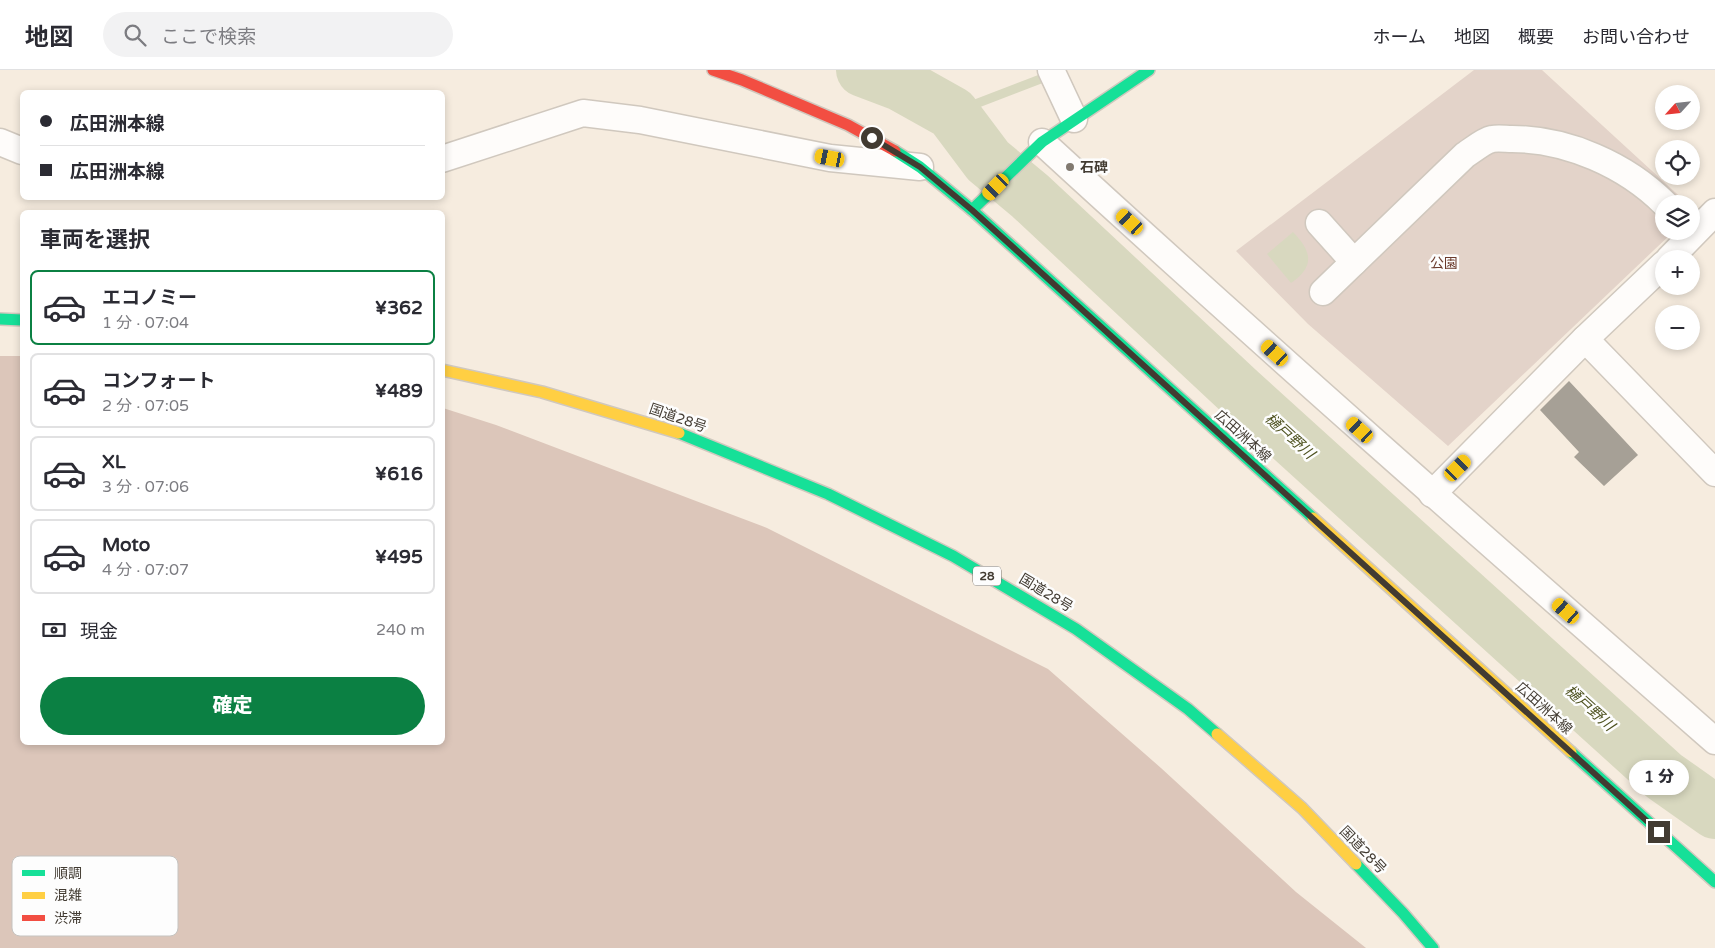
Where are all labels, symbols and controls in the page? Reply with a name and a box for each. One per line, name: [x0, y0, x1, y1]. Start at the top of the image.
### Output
search box: [103, 12, 453, 57]
icon: search: [121, 21, 149, 49]
text: 地図: [25, 23, 73, 52]
text: ここで検索: [161, 26, 256, 48]
text: ホーム: [1373, 26, 1426, 48]
text: 地図: [1454, 26, 1490, 48]
text: 概要: [1518, 26, 1554, 48]
text: お問い合わせ: [1582, 26, 1690, 48]
north arrow: [1655, 85, 1700, 130]
map controls: [1655, 85, 1700, 350]
text: 広田洲本線: [70, 113, 165, 135]
route start: [861, 127, 883, 149]
button: locate: [1655, 140, 1700, 185]
car: [813, 148, 846, 168]
place label: 石碑: [1080, 159, 1108, 176]
text: 広田洲本線: [70, 161, 165, 183]
marker: 石碑: [1064, 161, 1076, 173]
car: [980, 171, 1011, 203]
button: layers: [1655, 195, 1700, 240]
car: [1113, 206, 1146, 238]
text: 車両を選択: [40, 227, 150, 253]
button: +: [1655, 250, 1700, 295]
park label: 公園: [1430, 255, 1458, 272]
icon: car: [42, 285, 87, 330]
text: エコノミー: [102, 287, 197, 309]
text: ¥362: [375, 297, 423, 319]
button: −: [1655, 305, 1700, 350]
text: 1 分 · 07:04: [102, 313, 189, 333]
car: [1258, 337, 1291, 369]
icon: car: [42, 368, 87, 413]
text: コンフォート: [102, 370, 215, 392]
text: ¥489: [375, 380, 423, 402]
text: 2 分 · 07:05: [102, 396, 189, 416]
street label: 国道28号: [647, 400, 709, 436]
street label: 広田洲本線: [1211, 406, 1275, 466]
water label: 樋戸野川: [1262, 409, 1320, 464]
car: [1343, 414, 1376, 446]
icon: car: [42, 451, 87, 496]
text: XL: [102, 451, 126, 473]
car: [1442, 452, 1473, 484]
text: ¥616: [375, 463, 423, 485]
text: 3 分 · 07:06: [102, 477, 189, 497]
icon: car: [42, 534, 87, 579]
text: Moto: [102, 534, 150, 556]
text: ¥495: [375, 546, 423, 568]
text: 4 分 · 07:07: [102, 560, 189, 580]
road number: 28: [973, 566, 1001, 586]
street label: 国道28号: [1016, 570, 1076, 616]
car: [1549, 595, 1582, 627]
icon: cash: [40, 616, 68, 644]
text: 240 m: [376, 620, 425, 640]
text: 現金: [80, 621, 118, 643]
button: 確定: [40, 677, 425, 735]
street label: 広田洲本線: [1512, 678, 1576, 738]
water label: 樋戸野川: [1562, 681, 1620, 736]
callout: 1 分: [1629, 760, 1689, 794]
text: 1 分: [1644, 767, 1674, 787]
route end: [1648, 821, 1670, 843]
street label: 国道28号: [1336, 823, 1390, 877]
legend: [12, 856, 178, 936]
text: 順調: [54, 865, 82, 882]
text: 混雑: [54, 887, 82, 904]
text: 渋滞: [54, 910, 82, 927]

